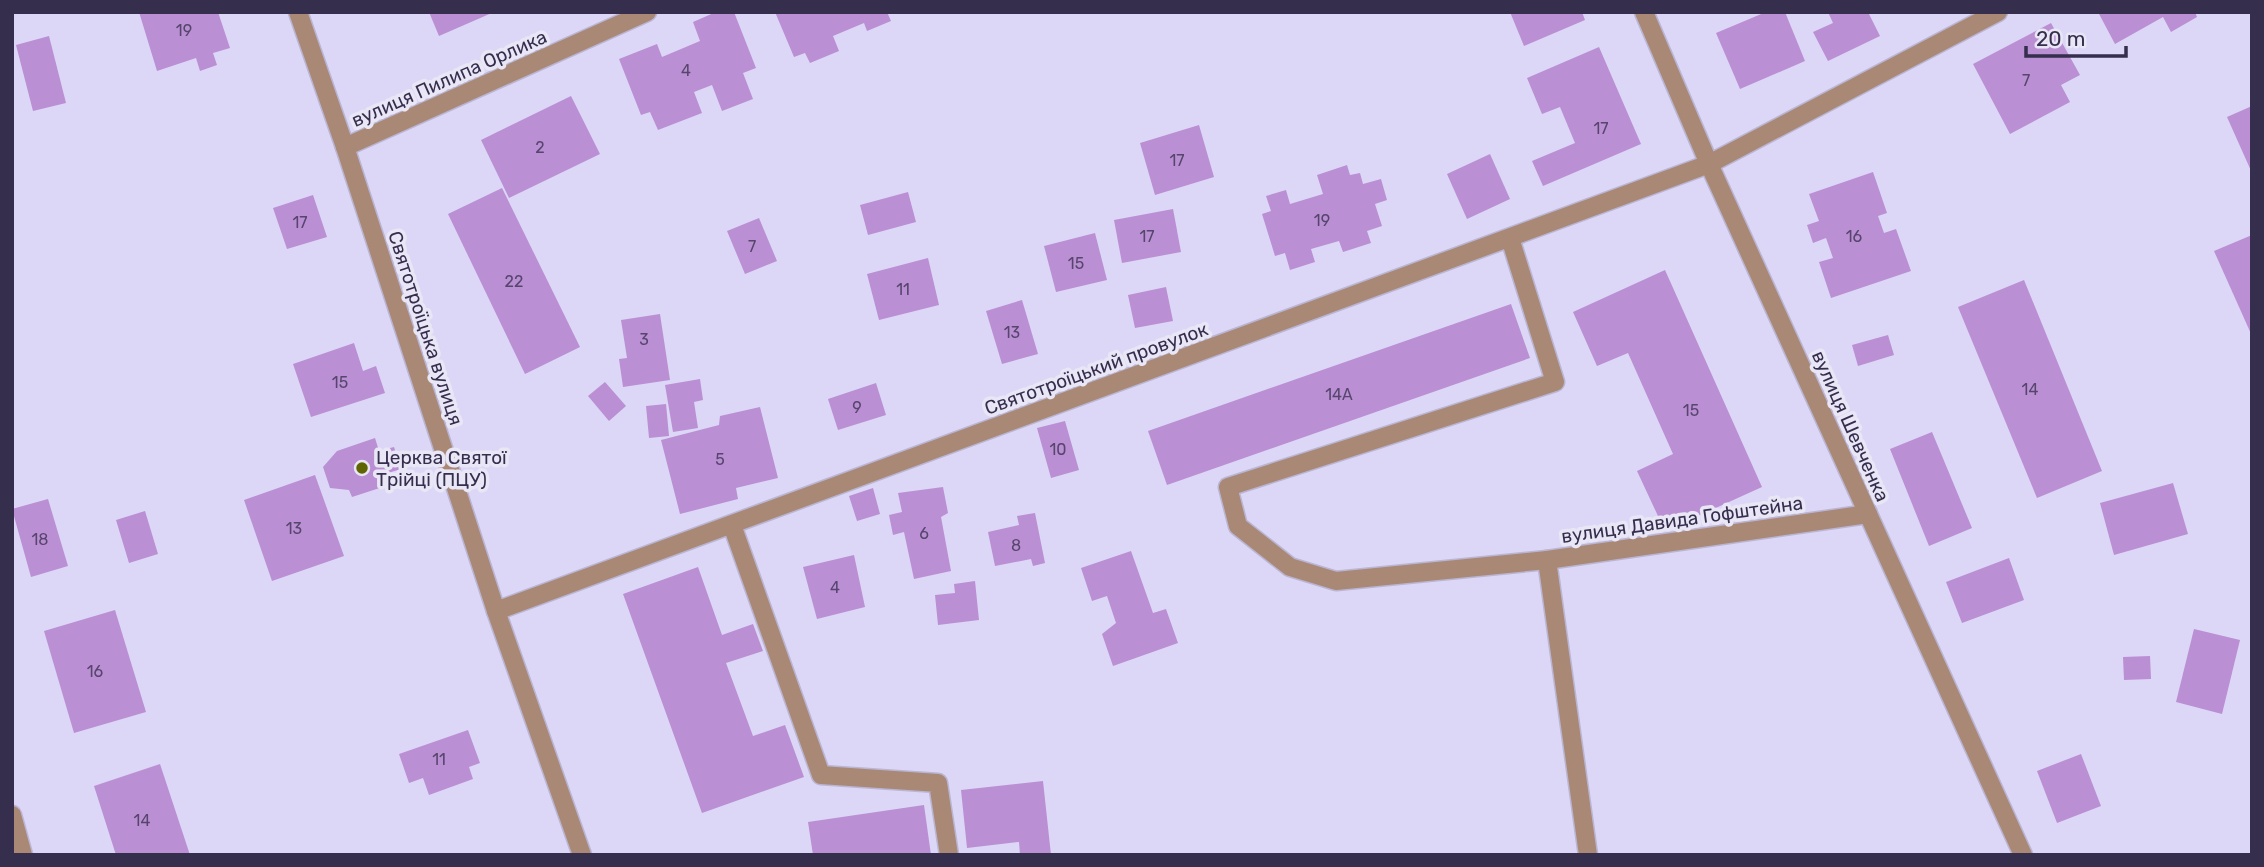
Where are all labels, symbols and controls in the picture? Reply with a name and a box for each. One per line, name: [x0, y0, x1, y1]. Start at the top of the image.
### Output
scale bar: [2026, 14, 2126, 58]
house number: 19: [176, 21, 192, 40]
street label: вулиця Пилипа Орлика: [348, 25, 550, 132]
text: 20 m: [2036, 26, 2085, 51]
house number: 4: [681, 61, 691, 80]
house number: 7: [2022, 71, 2030, 90]
house number: 17: [1593, 119, 1609, 138]
house number: 2: [535, 138, 545, 157]
house number: 17: [1169, 151, 1185, 170]
house number: 19: [1314, 211, 1330, 230]
house number: 17: [292, 213, 308, 232]
house number: 17: [1139, 227, 1155, 246]
house number: 16: [1846, 227, 1863, 246]
street label: Святотроїцька вулиця: [383, 228, 468, 428]
house number: 7: [748, 237, 756, 256]
house number: 15: [1068, 254, 1084, 273]
house number: 22: [505, 272, 523, 291]
house number: 11: [896, 280, 910, 299]
street label: Святотроїцький провулок: [981, 317, 1211, 420]
house number: 13: [1004, 323, 1020, 342]
house number: 3: [639, 330, 649, 349]
street label: вулиця Шевченка: [1807, 347, 1894, 505]
house number: 15: [332, 373, 348, 392]
house number: 14: [2022, 380, 2038, 399]
house number: 14А: [1325, 385, 1353, 404]
house number: 9: [852, 398, 862, 417]
house number: 15: [1683, 401, 1699, 420]
house number: 10: [1049, 440, 1067, 459]
place label: Церква Святої Трійці (ПЦУ): [376, 446, 507, 491]
house number: 5: [715, 450, 725, 469]
marker: Церква Святої Трійці (ПЦУ): [354, 460, 370, 476]
street label: вулиця Давида Гофштейна: [1560, 491, 1804, 548]
house number: 13: [286, 519, 302, 538]
house number: 6: [919, 524, 929, 543]
house number: 18: [31, 530, 49, 549]
house number: 8: [1011, 536, 1021, 555]
house number: 4: [830, 578, 840, 597]
house number: 16: [87, 662, 104, 681]
house number: 11: [432, 750, 446, 769]
house number: 14: [134, 811, 150, 830]

